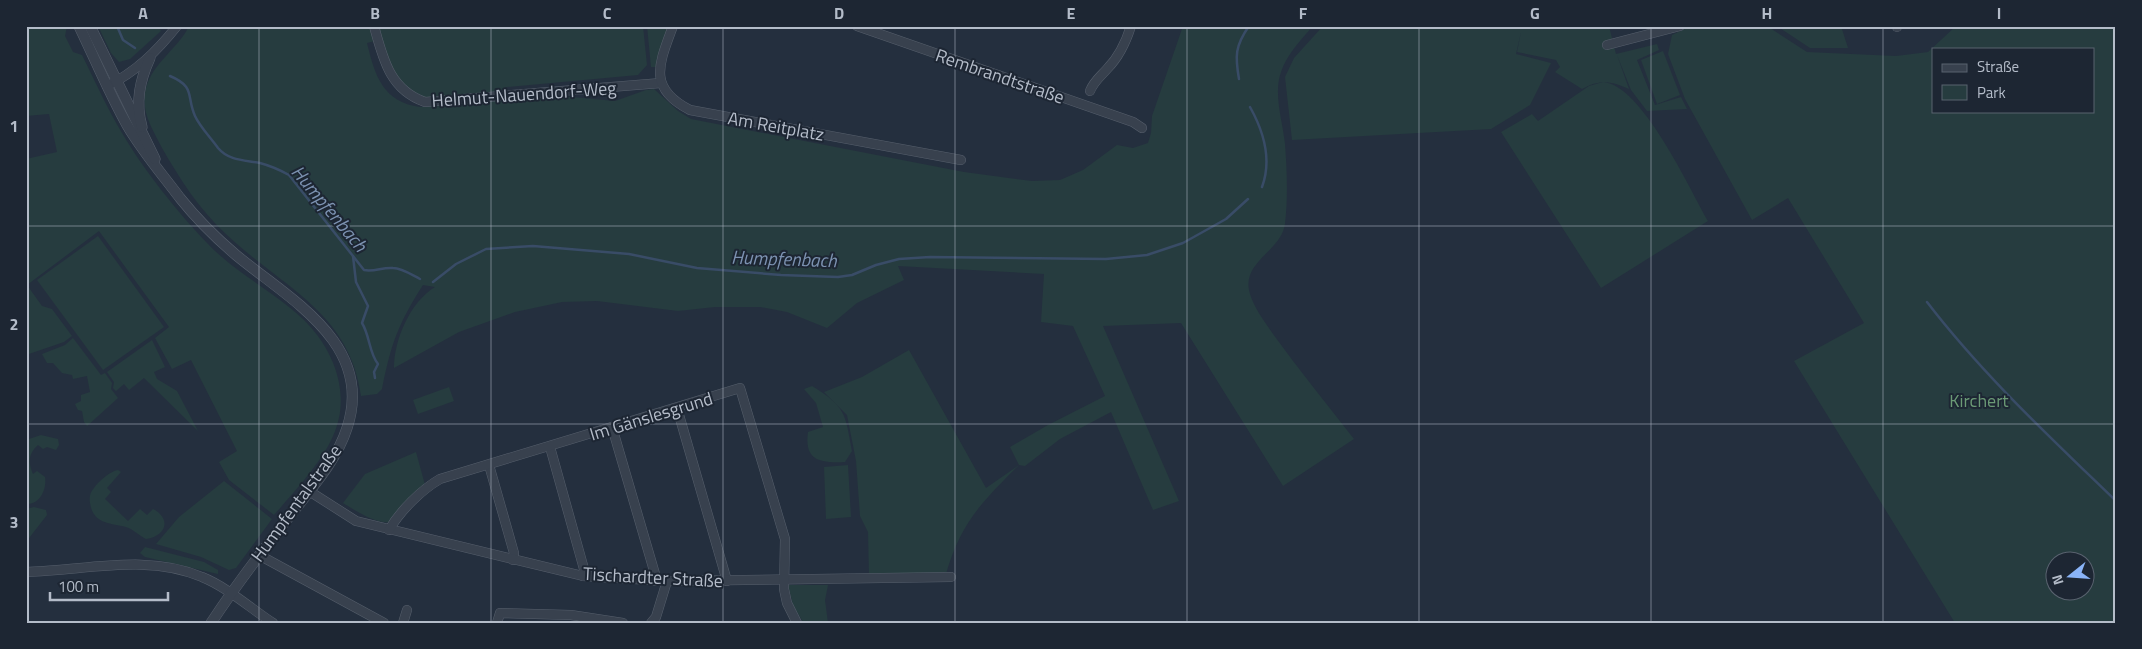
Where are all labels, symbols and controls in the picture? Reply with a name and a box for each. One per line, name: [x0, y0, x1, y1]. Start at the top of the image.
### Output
text: A: [138, 1, 148, 25]
text: B: [370, 1, 380, 25]
text: C: [603, 1, 612, 25]
text: D: [834, 1, 844, 25]
text: E: [1067, 1, 1076, 25]
text: F: [1299, 1, 1308, 25]
text: G: [1530, 1, 1540, 25]
text: H: [1762, 1, 1772, 25]
text: I: [1997, 1, 2001, 25]
street label: Rembrandtstraße: [932, 41, 1068, 111]
legend: [1932, 48, 2094, 112]
text: Straße: [1977, 55, 2019, 78]
street label: Helmut-Nauendorf-Weg: [431, 74, 617, 114]
text: Park: [1977, 81, 2006, 104]
street label: Am Reitplatz: [726, 104, 826, 148]
text: 1: [10, 114, 18, 138]
water label: Humpfenbach: [285, 158, 375, 258]
water label: Humpfenbach: [731, 242, 838, 274]
text: 2: [10, 312, 18, 336]
street label: Im Gänslesgrund: [586, 384, 716, 448]
park label: Kirchert: [1949, 387, 2009, 414]
street label: Humpfentalstraße: [244, 439, 348, 567]
text: 3: [10, 510, 18, 534]
north arrow: [2044, 552, 2094, 602]
street label: Tischardter Straße: [582, 560, 724, 594]
scale bar: [50, 569, 168, 601]
text: N: [2046, 572, 2069, 588]
text: 100 m: [58, 575, 99, 598]

